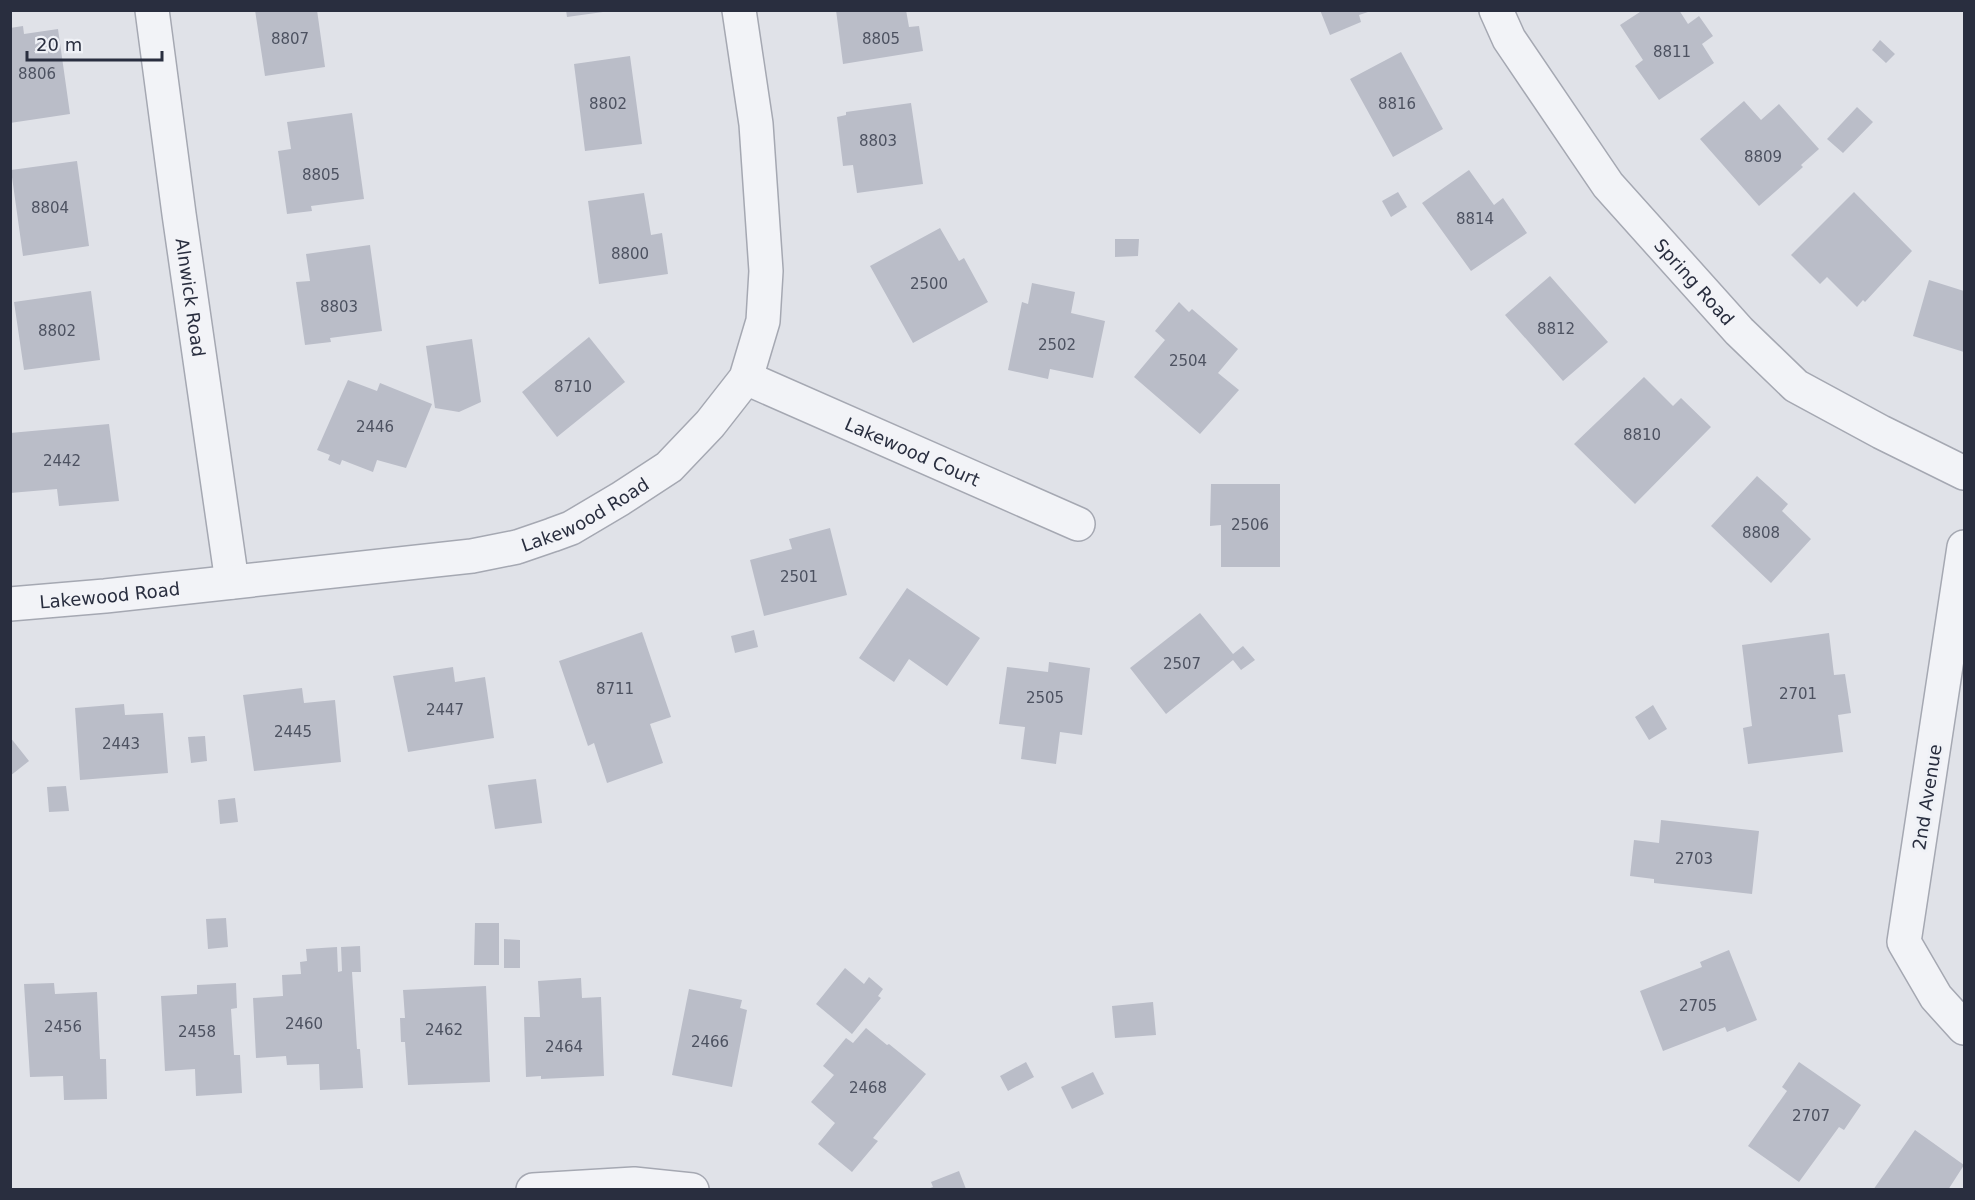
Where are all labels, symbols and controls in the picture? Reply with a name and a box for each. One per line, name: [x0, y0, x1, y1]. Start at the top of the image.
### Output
scale bar: [27, 24, 162, 62]
house number: 8807: [271, 30, 309, 48]
house number: 8805: [862, 30, 900, 48]
text: 20 m: [36, 34, 82, 55]
house number: 8811: [1653, 43, 1691, 61]
house number: 8806: [18, 65, 56, 83]
house number: 8802: [589, 95, 627, 113]
house number: 8816: [1378, 95, 1416, 113]
house number: 8803: [859, 132, 897, 150]
house number: 8809: [1744, 148, 1782, 166]
house number: 8805: [302, 166, 340, 184]
house number: 8804: [31, 199, 69, 217]
house number: 8814: [1456, 210, 1494, 228]
street label: Spring Road: [1650, 234, 1739, 329]
street label: Alnwick Road: [172, 237, 210, 358]
house number: 8800: [611, 245, 649, 263]
house number: 2500: [910, 275, 948, 293]
house number: 8803: [320, 298, 358, 316]
house number: 8812: [1537, 320, 1575, 338]
house number: 8802: [38, 322, 76, 340]
house number: 2502: [1038, 336, 1076, 354]
house number: 2504: [1169, 352, 1207, 370]
house number: 8710: [554, 378, 592, 396]
street label: Lakewood Court: [842, 412, 983, 490]
house number: 2446: [356, 418, 394, 436]
house number: 8810: [1623, 426, 1661, 444]
house number: 2442: [43, 452, 81, 470]
street label: Lakewood Road: [518, 473, 652, 555]
house number: 2506: [1231, 516, 1269, 534]
house number: 8808: [1742, 524, 1780, 542]
house number: 2501: [780, 568, 818, 586]
street label: Lakewood Road: [38, 577, 181, 612]
house number: 2507: [1163, 655, 1201, 673]
house number: 8711: [596, 680, 634, 698]
house number: 2701: [1779, 685, 1817, 703]
house number: 2505: [1026, 689, 1064, 707]
house number: 2447: [426, 701, 464, 719]
house number: 2445: [274, 723, 312, 741]
house number: 2443: [102, 735, 140, 753]
street label: 2nd Avenue: [1908, 743, 1946, 851]
house number: 2703: [1675, 850, 1713, 868]
house number: 2705: [1679, 997, 1717, 1015]
house number: 2460: [285, 1015, 323, 1033]
house number: 2456: [44, 1018, 82, 1036]
house number: 2462: [425, 1021, 463, 1039]
house number: 2458: [178, 1023, 216, 1041]
house number: 2466: [691, 1033, 729, 1051]
house number: 2464: [545, 1038, 583, 1056]
house number: 2468: [849, 1079, 887, 1097]
house number: 2707: [1792, 1107, 1830, 1125]

